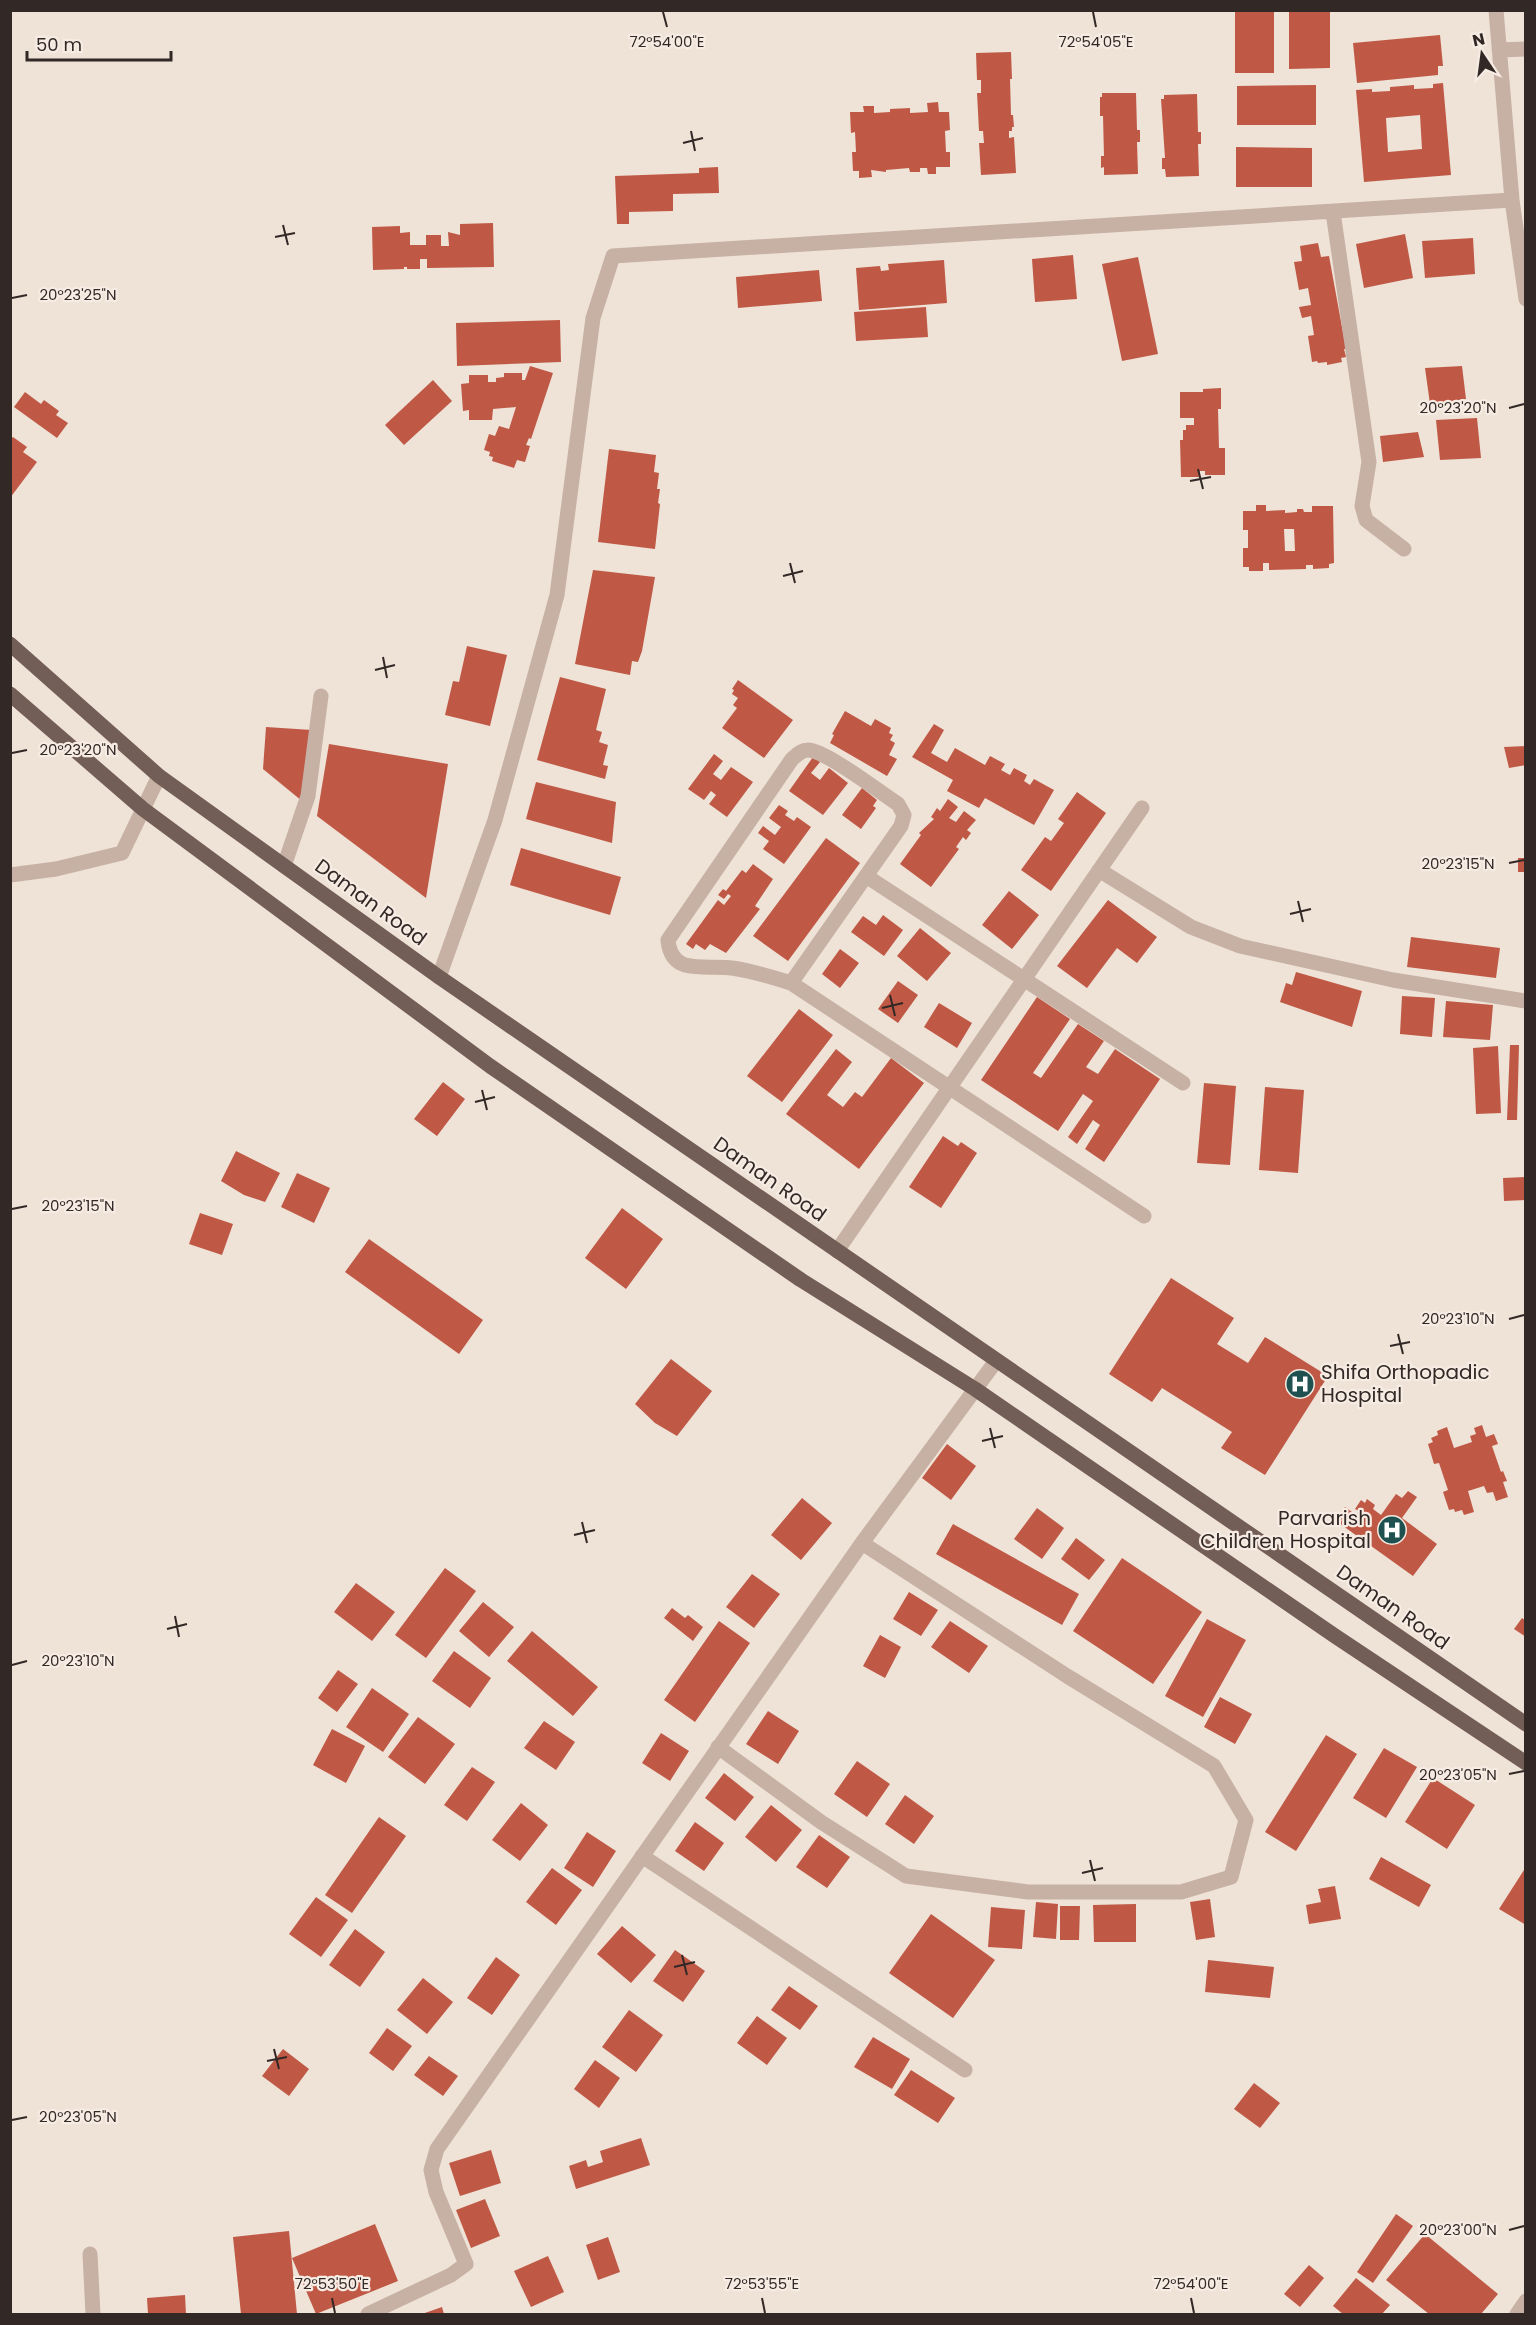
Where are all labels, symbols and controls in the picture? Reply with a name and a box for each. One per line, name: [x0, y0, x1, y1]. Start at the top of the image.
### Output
scale bar: [27, 24, 171, 62]
north arrow: [1452, 24, 1512, 84]
text: N: [1470, 27, 1487, 52]
text: 72°54'00"E: [629, 31, 705, 52]
text: 72°54'05"E: [1058, 31, 1134, 52]
text: 50 m: [36, 32, 82, 57]
text: 20°23'25"N: [39, 284, 117, 305]
text: 20°23'20"N: [1419, 397, 1497, 418]
text: 20°23'20"N: [39, 739, 117, 760]
street label: Daman Road: [309, 852, 433, 952]
text: 20°23'15"N: [1421, 853, 1495, 874]
street label: Daman Road: [708, 1130, 832, 1228]
text: 20°23'15"N: [41, 1195, 115, 1216]
text: 20°23'10"N: [1421, 1308, 1495, 1329]
place label: Shifa Orthopadic Hospital: [1321, 1358, 1490, 1409]
hospital icon: Shifa Orthopadic Hospital: [1284, 1368, 1316, 1400]
place label: Parvarish Children Hospital: [1200, 1504, 1371, 1555]
hospital icon: Parvarish Children Hospital: [1376, 1514, 1408, 1546]
street label: Daman Road: [1331, 1558, 1455, 1656]
text: 20°23'10"N: [41, 1650, 115, 1671]
text: 20°23'05"N: [1419, 1764, 1497, 1785]
text: 20°23'05"N: [39, 2106, 117, 2127]
text: 20°23'00"N: [1419, 2219, 1497, 2240]
text: 72°53'50"E: [295, 2273, 369, 2294]
text: 72°53'55"E: [725, 2273, 799, 2294]
text: 72°54'00"E: [1153, 2273, 1229, 2294]

